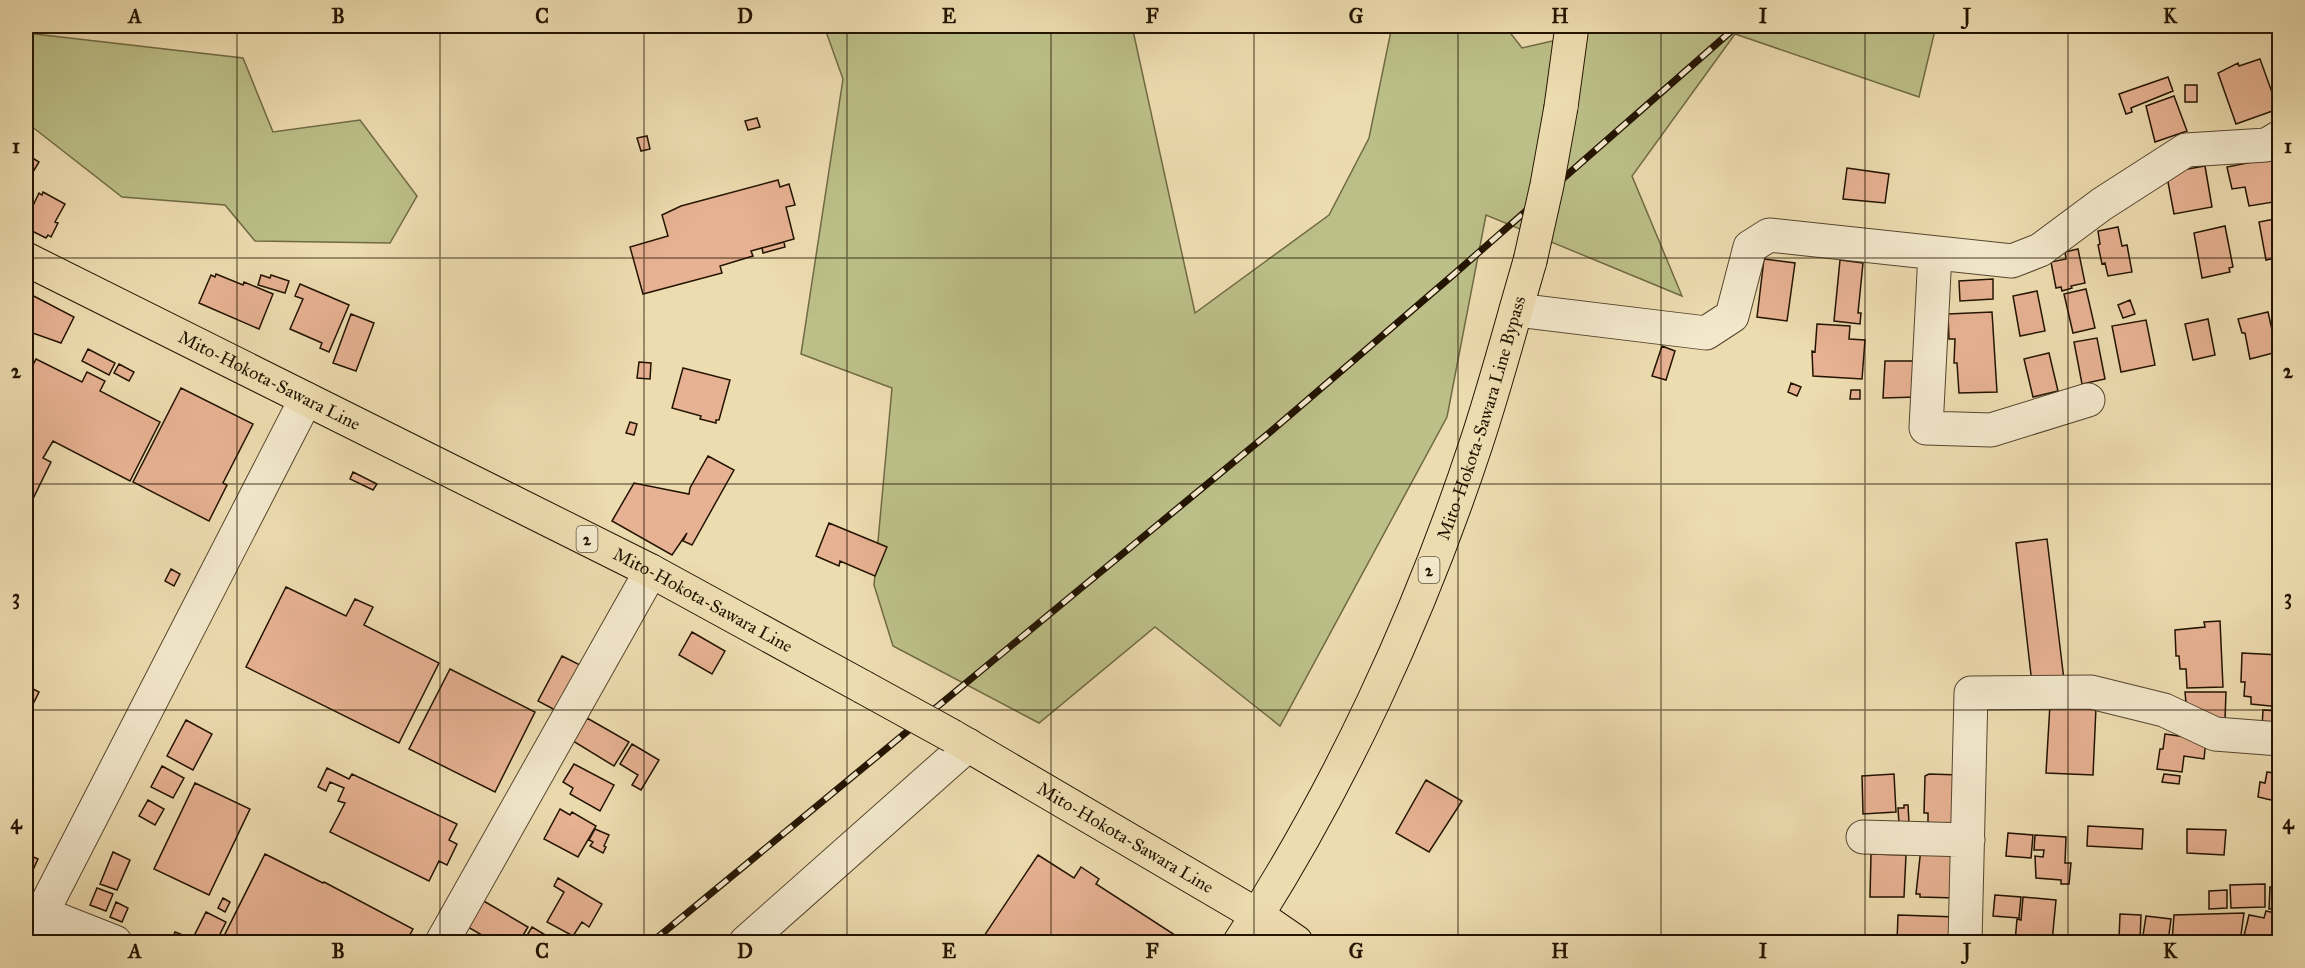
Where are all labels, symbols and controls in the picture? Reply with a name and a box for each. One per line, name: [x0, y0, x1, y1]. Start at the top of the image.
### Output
text: A: [126, 4, 142, 28]
text: B: [331, 4, 345, 28]
text: C: [535, 4, 549, 28]
text: D: [737, 4, 753, 28]
text: E: [942, 4, 957, 28]
text: F: [1145, 4, 1159, 28]
text: G: [1349, 4, 1364, 28]
text: H: [1551, 4, 1569, 28]
text: I: [1759, 4, 1768, 28]
text: J: [1960, 4, 1972, 30]
text: K: [2163, 4, 2178, 28]
text: 1: [12, 134, 20, 158]
text: 1: [2284, 134, 2292, 158]
street label: Mito-Hokota-Sawara Line Bypass: [1432, 294, 1530, 543]
street label: Mito-Hokota-Sawara Line: [175, 326, 364, 435]
text: 2: [11, 359, 22, 383]
text: 2: [2283, 359, 2294, 383]
road number: 2: [576, 526, 598, 552]
street label: Mito-Hokota-Sawara Line: [610, 543, 796, 657]
road number: 2: [1418, 557, 1440, 583]
text: 3: [12, 585, 20, 610]
text: 3: [2284, 585, 2292, 610]
street label: Mito-Hokota-Sawara Line: [1033, 777, 1217, 898]
text: 4: [10, 810, 22, 835]
text: 4: [2282, 810, 2294, 835]
text: A: [126, 939, 142, 963]
text: B: [331, 939, 345, 963]
text: C: [535, 939, 549, 963]
text: D: [737, 939, 753, 963]
text: E: [942, 939, 957, 963]
text: F: [1145, 939, 1159, 963]
text: G: [1349, 939, 1364, 963]
text: H: [1551, 939, 1569, 963]
text: I: [1759, 939, 1768, 963]
text: J: [1960, 939, 1972, 965]
text: K: [2163, 939, 2178, 963]

